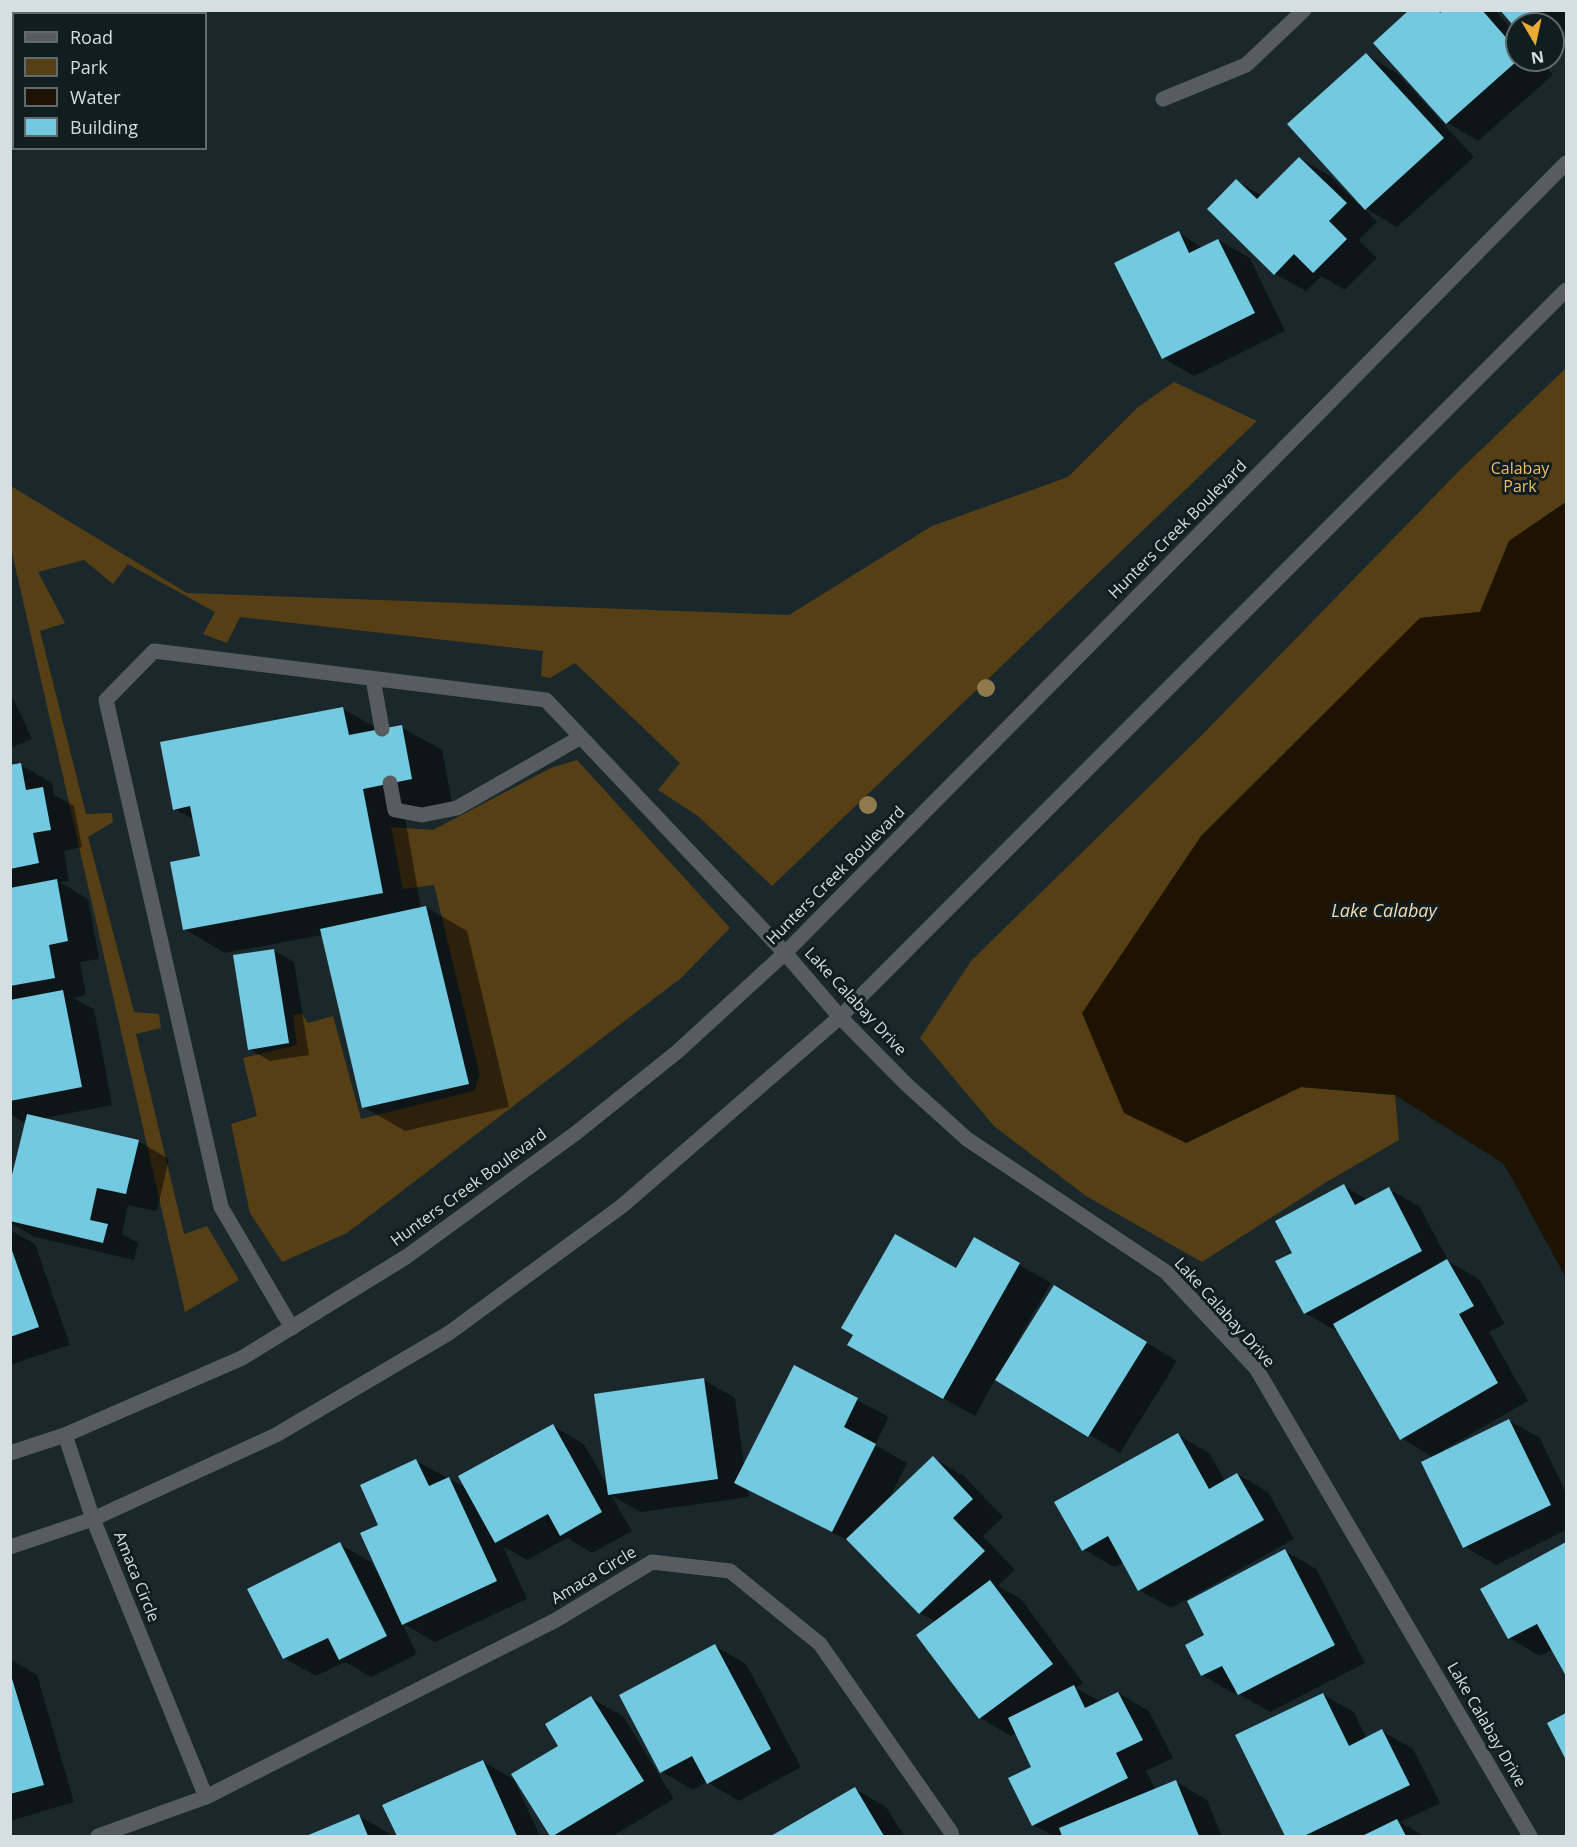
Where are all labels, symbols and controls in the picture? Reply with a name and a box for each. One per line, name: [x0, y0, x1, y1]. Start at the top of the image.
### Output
legend: [12, 12, 207, 150]
north arrow: [1505, 12, 1565, 72]
text: Road: [70, 25, 113, 49]
text: N: [1529, 46, 1546, 70]
text: Park: [70, 55, 108, 79]
text: Water: [70, 85, 121, 109]
text: Building: [70, 115, 138, 139]
street label: Hunters Creek Boulevard: [1105, 457, 1251, 603]
park label: Calabay Park: [1491, 459, 1549, 497]
street label: Hunters Creek Boulevard: [763, 803, 909, 949]
water label: Lake Calabay: [1331, 901, 1437, 923]
street label: Lake Calabay Drive: [800, 944, 910, 1060]
street label: Hunters Creek Boulevard: [387, 1125, 551, 1251]
street label: Lake Calabay Drive: [1170, 1254, 1278, 1372]
street label: Amaca Circle: [109, 1529, 163, 1625]
street label: Amaca Circle: [548, 1543, 640, 1609]
street label: Lake Calabay Drive: [1443, 1659, 1529, 1791]

